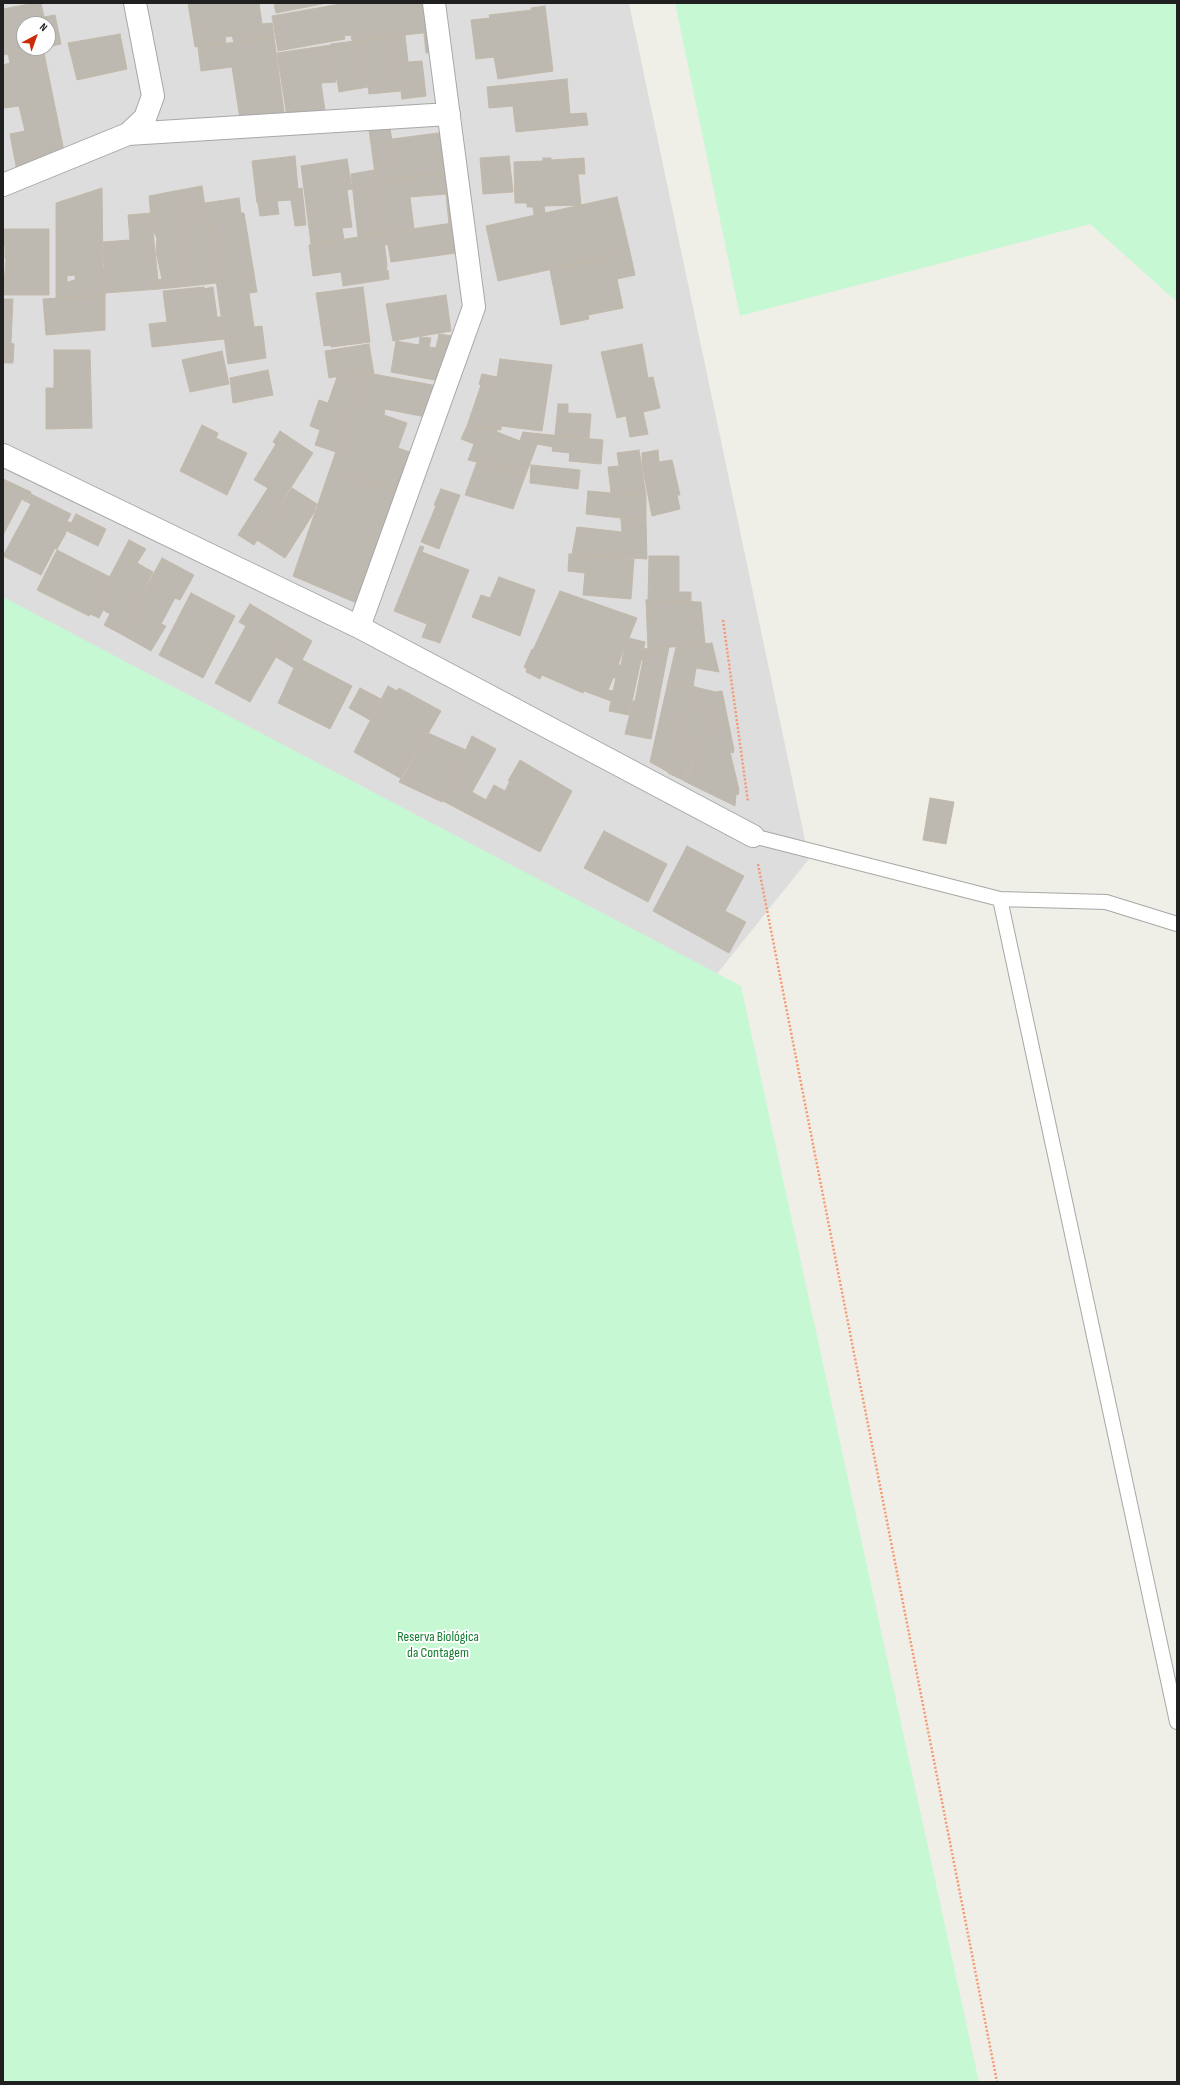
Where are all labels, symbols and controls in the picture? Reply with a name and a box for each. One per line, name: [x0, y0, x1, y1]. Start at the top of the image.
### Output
north arrow: [16, 16, 56, 56]
text: N: [37, 20, 50, 34]
park label: Reserva Biológica da Contagem: [397, 1629, 479, 1662]

